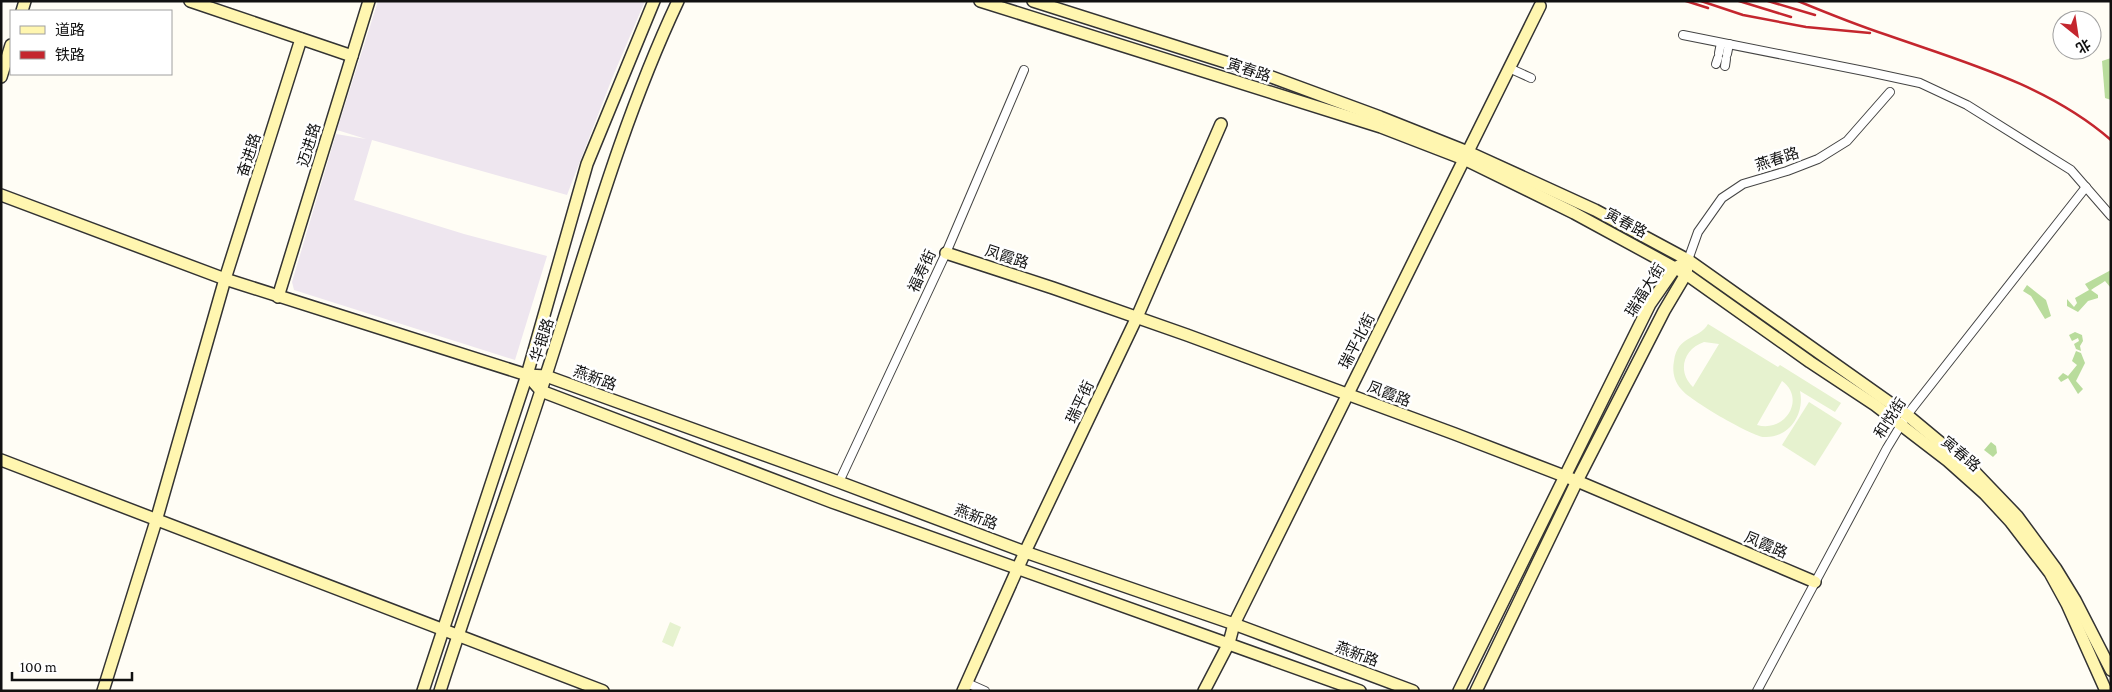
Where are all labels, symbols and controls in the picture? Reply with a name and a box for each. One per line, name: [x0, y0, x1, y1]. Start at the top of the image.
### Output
legend: [10, 10, 172, 75]
north arrow: [2052, 10, 2102, 60]
text: 道路: [55, 22, 85, 38]
text: 北: [2073, 36, 2094, 57]
text: 铁路: [55, 47, 85, 63]
street label: 寅春路: [1225, 55, 1273, 85]
street label: 迈进路: [295, 121, 323, 169]
street label: 奋进路: [234, 131, 264, 179]
street label: 燕春路: [1753, 144, 1801, 174]
street label: 寅春路: [1602, 205, 1650, 241]
street label: 凤霞路: [983, 242, 1031, 272]
street label: 福寿街: [905, 247, 939, 295]
street label: 瑞福大街: [1622, 260, 1668, 320]
street label: 瑞平北街: [1335, 310, 1378, 371]
street label: 华银路: [526, 316, 557, 364]
street label: 燕新路: [571, 363, 619, 393]
street label: 瑞平街: [1063, 378, 1097, 426]
street label: 凤霞路: [1365, 378, 1413, 410]
street label: 和悦街: [1871, 395, 1909, 441]
street label: 寅春路: [1939, 433, 1983, 475]
street label: 燕新路: [952, 501, 1000, 533]
street label: 凤霞路: [1742, 529, 1790, 561]
street label: 燕新路: [1333, 639, 1381, 669]
scale bar: [12, 650, 132, 682]
text: 100 m: [20, 659, 57, 675]

